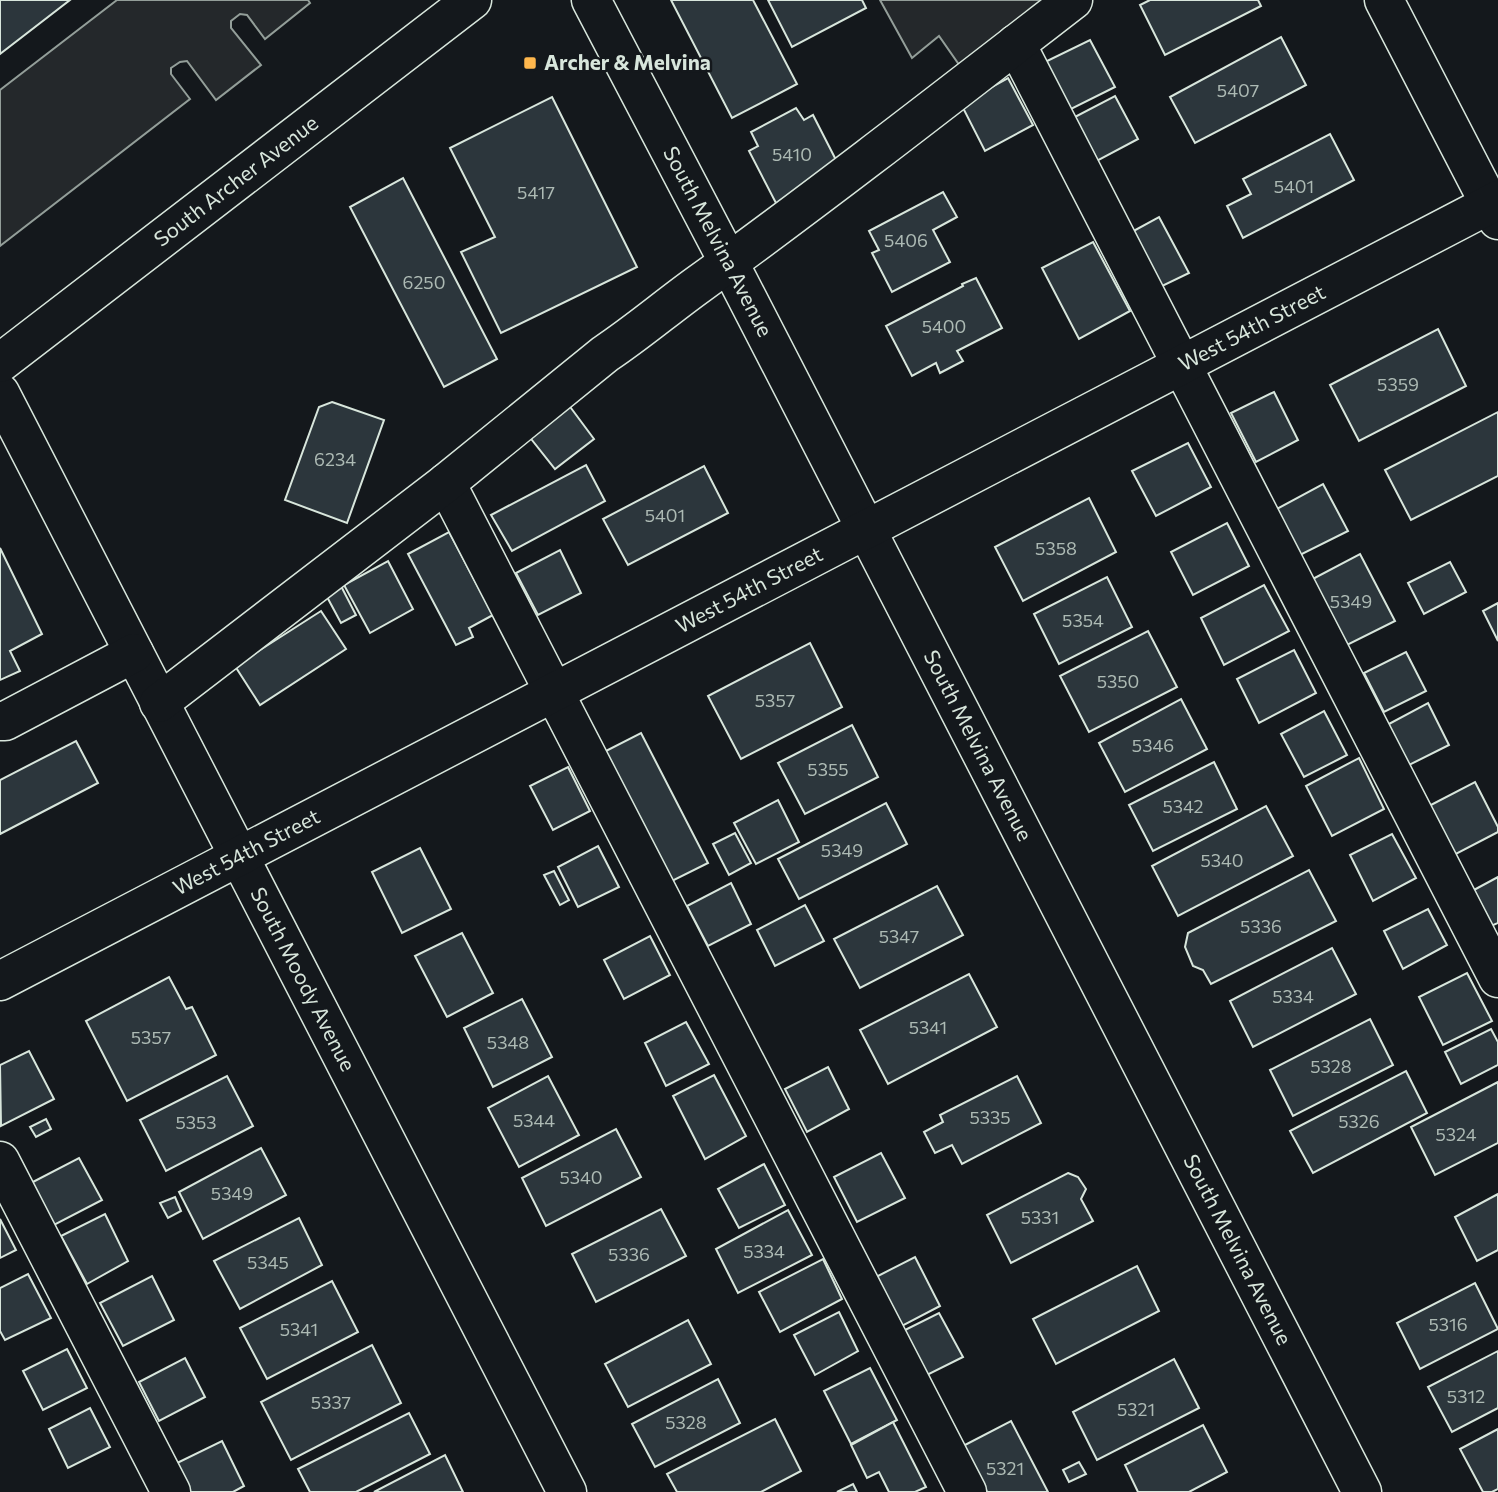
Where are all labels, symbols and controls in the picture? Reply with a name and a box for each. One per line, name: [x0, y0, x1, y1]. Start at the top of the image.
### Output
place label: Archer & Melvina: [544, 49, 711, 74]
marker: Archer & Melvina: [522, 55, 538, 71]
house number: 5407: [1217, 79, 1259, 101]
street label: South Archer Avenue: [148, 109, 322, 251]
street label: South Melvina Avenue: [659, 142, 779, 341]
house number: 5410: [772, 143, 812, 165]
house number: 5401: [1274, 175, 1314, 197]
house number: 5417: [517, 181, 555, 203]
house number: 5406: [884, 229, 928, 251]
house number: 6250: [403, 271, 445, 293]
street label: West 54th Street: [1174, 278, 1329, 375]
house number: 5400: [922, 315, 966, 337]
house number: 5359: [1377, 373, 1419, 395]
house number: 6234: [314, 448, 356, 470]
house number: 5401: [645, 504, 685, 526]
house number: 5358: [1035, 537, 1077, 559]
street label: West 54th Street: [671, 540, 826, 638]
house number: 5349: [1330, 590, 1372, 612]
house number: 5354: [1062, 609, 1104, 631]
street label: South Melvina Avenue: [920, 645, 1038, 845]
house number: 5350: [1097, 670, 1139, 692]
house number: 5357: [755, 689, 795, 711]
house number: 5346: [1132, 734, 1174, 756]
house number: 5355: [807, 758, 849, 780]
house number: 5342: [1162, 795, 1204, 817]
street label: West 54th Street: [168, 803, 323, 900]
house number: 5349: [821, 839, 863, 861]
house number: 5340: [1200, 849, 1244, 871]
street label: South Moody Avenue: [246, 883, 362, 1075]
house number: 5336: [1240, 915, 1282, 937]
house number: 5347: [879, 925, 919, 947]
house number: 5334: [1272, 985, 1314, 1007]
house number: 5341: [909, 1016, 947, 1038]
house number: 5357: [131, 1026, 171, 1048]
house number: 5348: [487, 1031, 529, 1053]
house number: 5328: [1310, 1055, 1352, 1077]
house number: 5335: [969, 1106, 1011, 1128]
house number: 5344: [513, 1109, 555, 1131]
house number: 5326: [1338, 1110, 1380, 1132]
house number: 5353: [175, 1111, 217, 1133]
house number: 5324: [1435, 1123, 1477, 1145]
street label: South Melvina Avenue: [1179, 1150, 1298, 1349]
house number: 5340: [559, 1166, 603, 1188]
house number: 5349: [211, 1182, 253, 1204]
house number: 5331: [1021, 1206, 1059, 1228]
house number: 5334: [743, 1240, 785, 1262]
house number: 5336: [608, 1243, 650, 1265]
house number: 5345: [247, 1251, 289, 1273]
house number: 5316: [1428, 1313, 1468, 1335]
house number: 5341: [280, 1318, 318, 1340]
house number: 5312: [1447, 1385, 1485, 1407]
house number: 5337: [311, 1391, 351, 1413]
house number: 5321: [1117, 1398, 1155, 1420]
house number: 5328: [665, 1411, 707, 1433]
house number: 5321: [986, 1457, 1024, 1479]

